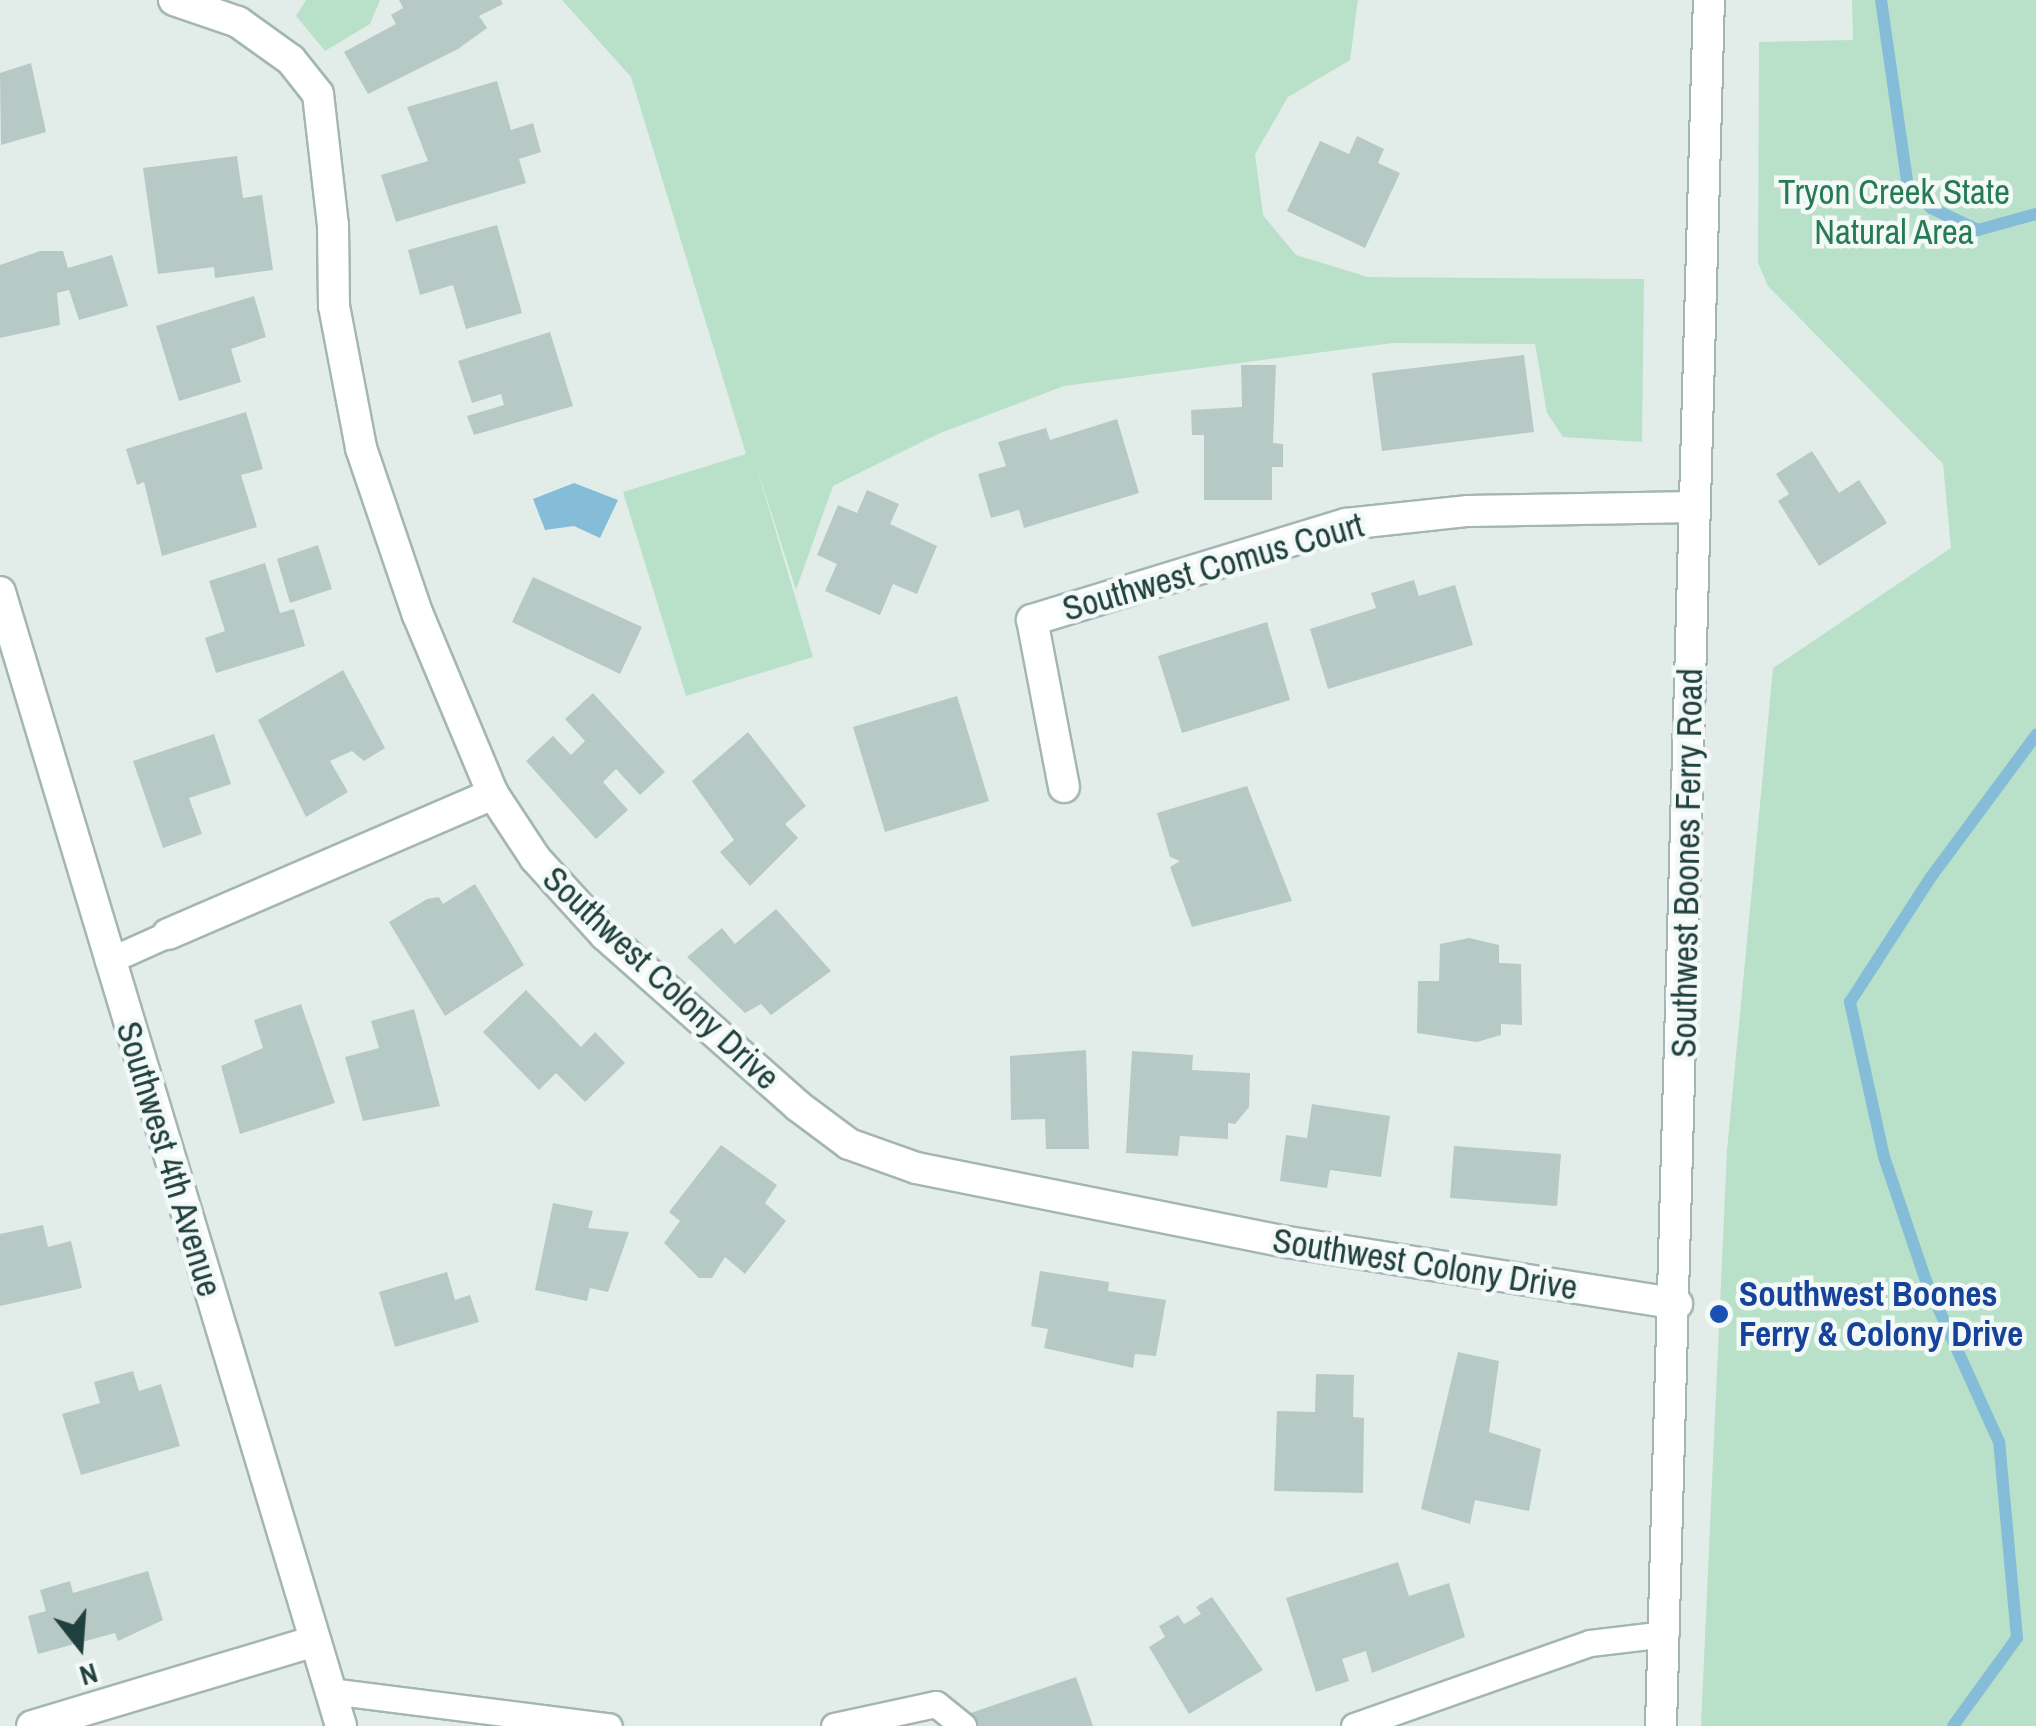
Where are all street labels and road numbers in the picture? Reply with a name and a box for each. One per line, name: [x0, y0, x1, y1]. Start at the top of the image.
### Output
street label: Southwest Comus Court: [1058, 504, 1368, 630]
street label: Southwest Boones Ferry Road: [1663, 668, 1711, 1058]
street label: Southwest Colony Drive: [534, 858, 788, 1098]
street label: Southwest 4th Avenue: [107, 1016, 231, 1302]
street label: Southwest Colony Drive: [1270, 1219, 1580, 1309]

